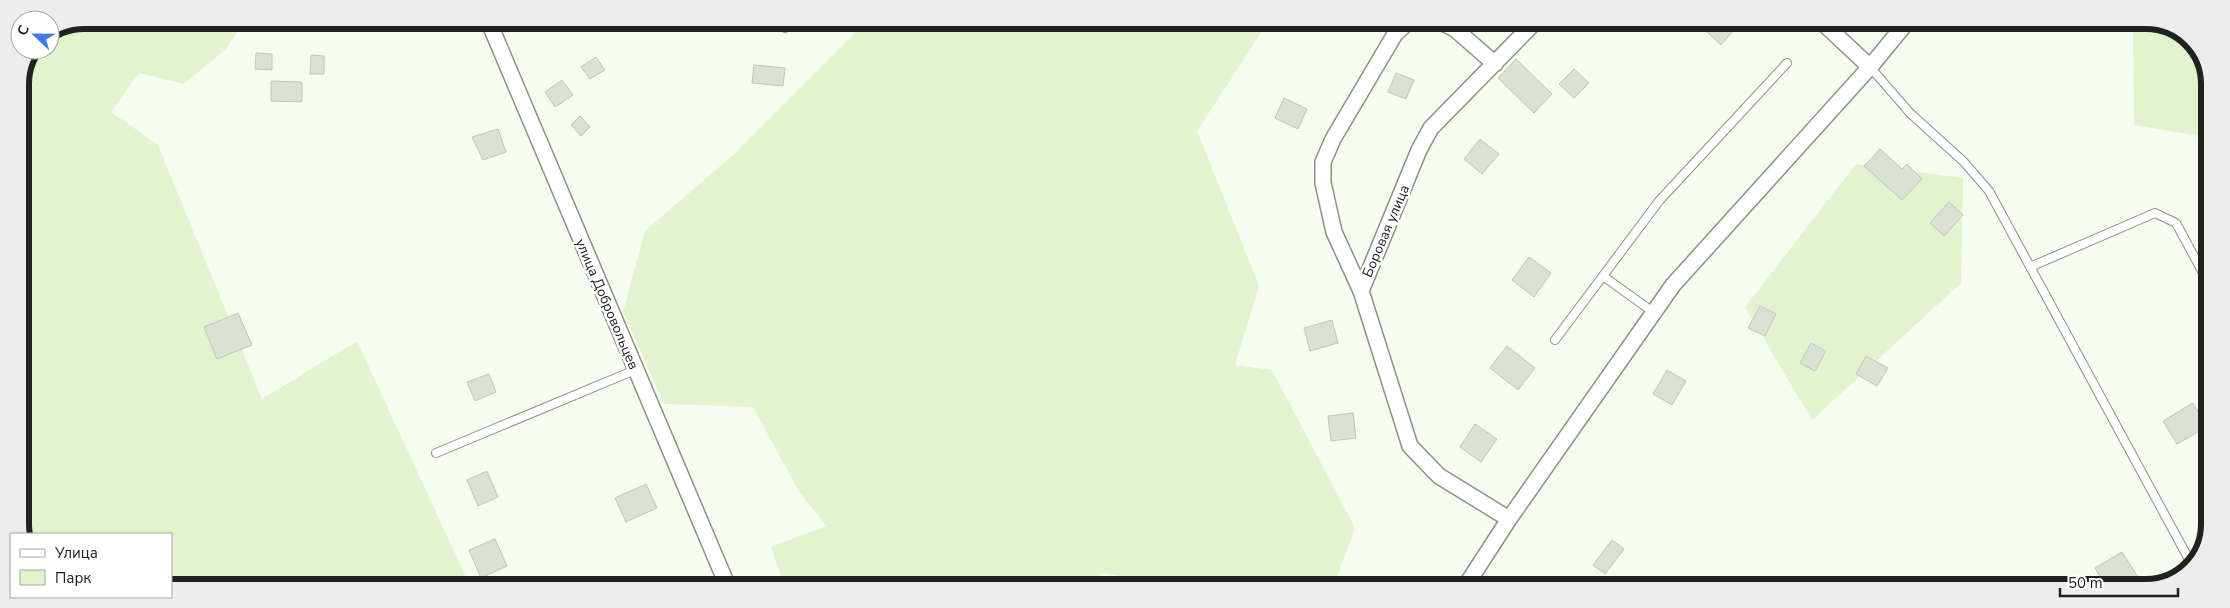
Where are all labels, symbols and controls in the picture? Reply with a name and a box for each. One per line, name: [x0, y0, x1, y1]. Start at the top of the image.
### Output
north arrow: [10, 10, 60, 60]
text: С: [13, 22, 34, 38]
street label: Боровая улица: [1358, 182, 1414, 280]
street label: улица Добровольцев: [571, 236, 643, 373]
legend: [10, 533, 172, 598]
text: Улица: [54, 543, 98, 563]
scale bar: [2060, 566, 2178, 598]
text: Парк: [55, 568, 91, 588]
text: 50 m: [2068, 573, 2103, 593]

